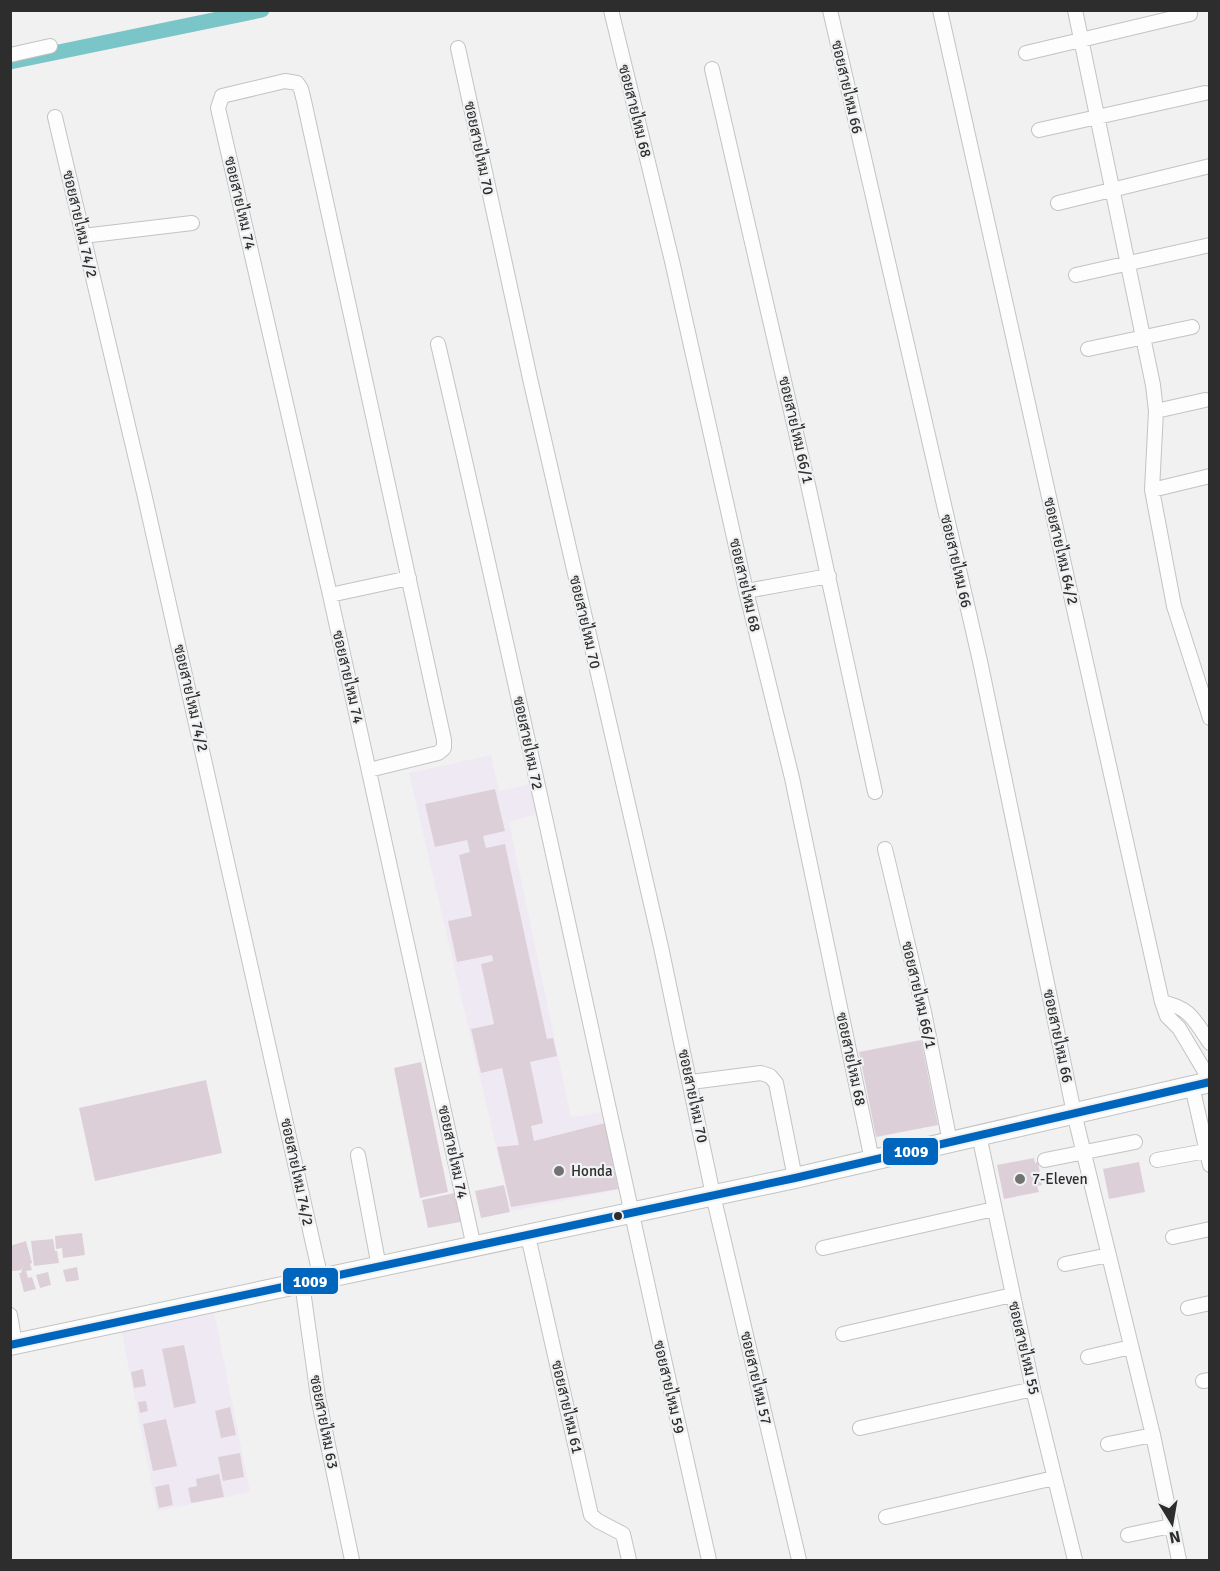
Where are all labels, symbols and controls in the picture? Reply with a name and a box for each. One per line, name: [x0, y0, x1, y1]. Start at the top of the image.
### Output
street label: ซอยสายไหม 66: [828, 38, 867, 135]
street label: ซอยสายไหม 68: [615, 62, 656, 159]
street label: ซอยสายไหม 70: [460, 99, 499, 196]
street label: ซอยสายไหม 74: [221, 154, 260, 251]
street label: ซอยสายไหม 74/2: [59, 168, 102, 279]
street label: ซอยสายไหม 66/1: [775, 374, 818, 485]
street label: ซอยสายไหม 64/2: [1040, 495, 1083, 606]
street label: ซอยสายไหม 66: [937, 512, 976, 609]
street label: ซอยสายไหม 68: [726, 536, 765, 633]
street label: ซอยสายไหม 70: [566, 573, 605, 670]
street label: ซอยสายไหม 74: [329, 628, 368, 725]
street label: ซอยสายไหม 74/2: [170, 642, 213, 753]
street label: ซอยสายไหม 72: [509, 694, 548, 791]
street label: ซอยสายไหม 66/1: [898, 939, 941, 1050]
street label: ซอยสายไหม 66: [1039, 987, 1078, 1084]
street label: ซอยสายไหม 68: [832, 1010, 871, 1107]
street label: ซอยสายไหม 70: [674, 1047, 713, 1144]
street label: ซอยสายไหม 74: [434, 1103, 473, 1200]
street label: ซอยสายไหม 74/2: [277, 1116, 318, 1228]
line badge: 1009: [882, 1137, 939, 1166]
text: 1009: [894, 1142, 929, 1162]
place label: Honda: [571, 1162, 613, 1180]
marker: Honda: [552, 1164, 566, 1178]
place label: 7-Eleven: [1032, 1170, 1088, 1188]
marker: 7-Eleven: [1013, 1172, 1027, 1186]
unlabelled marker: [612, 1210, 624, 1222]
line badge: 1009: [282, 1267, 339, 1295]
text: 1009: [293, 1272, 328, 1292]
street label: ซอยสายไหม 55: [1005, 1299, 1044, 1396]
street label: ซอยสายไหม 57: [737, 1329, 776, 1426]
street label: ซอยสายไหม 59: [650, 1338, 689, 1435]
street label: ซอยสายไหม 61: [548, 1358, 587, 1455]
street label: ซอยสายไหม 63: [306, 1373, 343, 1470]
north arrow: [1142, 1493, 1202, 1553]
text: N: [1167, 1526, 1182, 1548]

